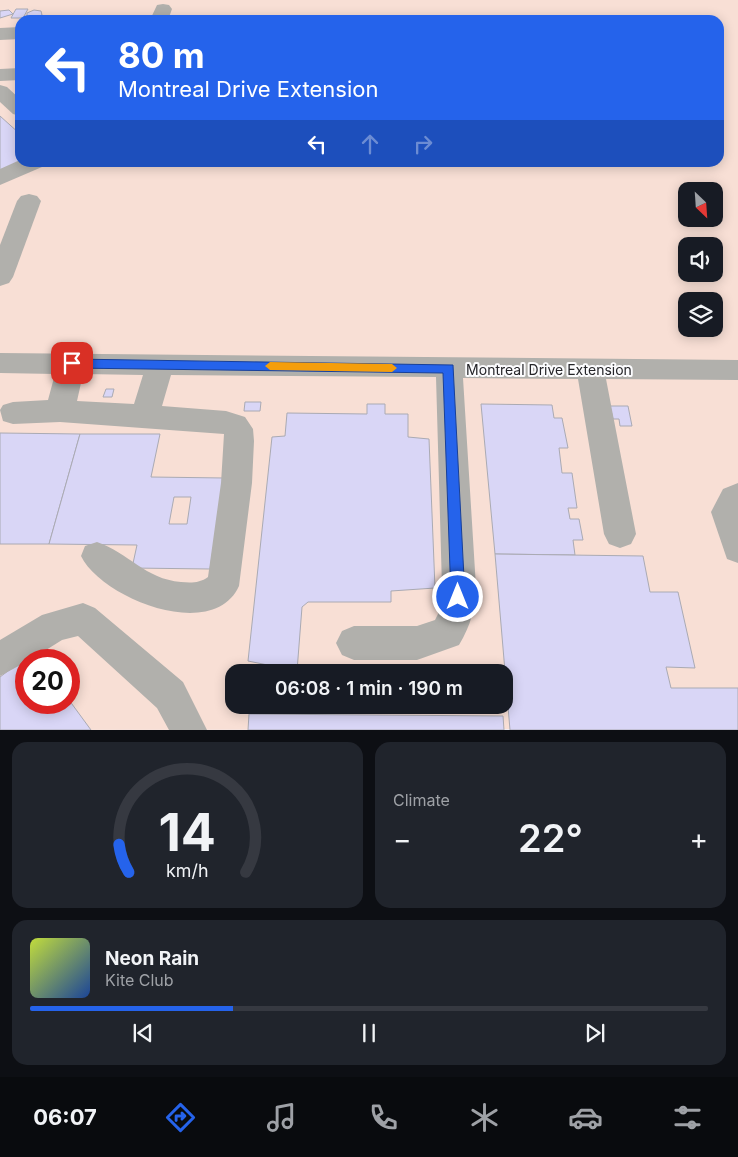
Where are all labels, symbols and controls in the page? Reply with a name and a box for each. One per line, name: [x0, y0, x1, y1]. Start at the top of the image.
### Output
text: 80 m: [118, 34, 205, 76]
icon: left: [35, 35, 100, 100]
text: Montreal Drive Extension: [118, 76, 378, 102]
icon: left: [303, 130, 331, 158]
icon: ahead: [356, 130, 384, 158]
icon: right: [409, 130, 437, 158]
north arrow: [678, 182, 722, 228]
map controls: [678, 182, 723, 337]
button: sound: [678, 237, 723, 282]
button: layers: [678, 292, 723, 337]
pin: [51, 342, 93, 384]
icon: arrive: [58, 349, 86, 377]
street label: Montreal Drive Extension: [466, 361, 632, 378]
position arrow: [431, 570, 483, 622]
speed limit sign: 20: [15, 649, 80, 714]
text: 06:08 · 1 min · 190 m: [275, 677, 463, 700]
text: Climate: [393, 790, 450, 810]
text: 14: [159, 801, 216, 864]
text: 22°: [518, 815, 583, 861]
text: −: [393, 822, 412, 856]
text: +: [689, 822, 708, 856]
text: km/h: [166, 860, 209, 881]
text: Neon Rain: [105, 947, 199, 970]
text: Kite Club: [105, 970, 174, 990]
icon: previous: [129, 1019, 157, 1047]
icon: pause: [355, 1019, 383, 1047]
icon: next: [581, 1019, 609, 1047]
icon: directions: [163, 1100, 198, 1135]
icon: music: [264, 1100, 299, 1135]
icon: phone: [366, 1100, 401, 1135]
icon: climate: [467, 1100, 502, 1135]
icon: car: [568, 1100, 603, 1135]
icon: filters: [670, 1100, 705, 1135]
text: 06:07: [33, 1104, 97, 1130]

